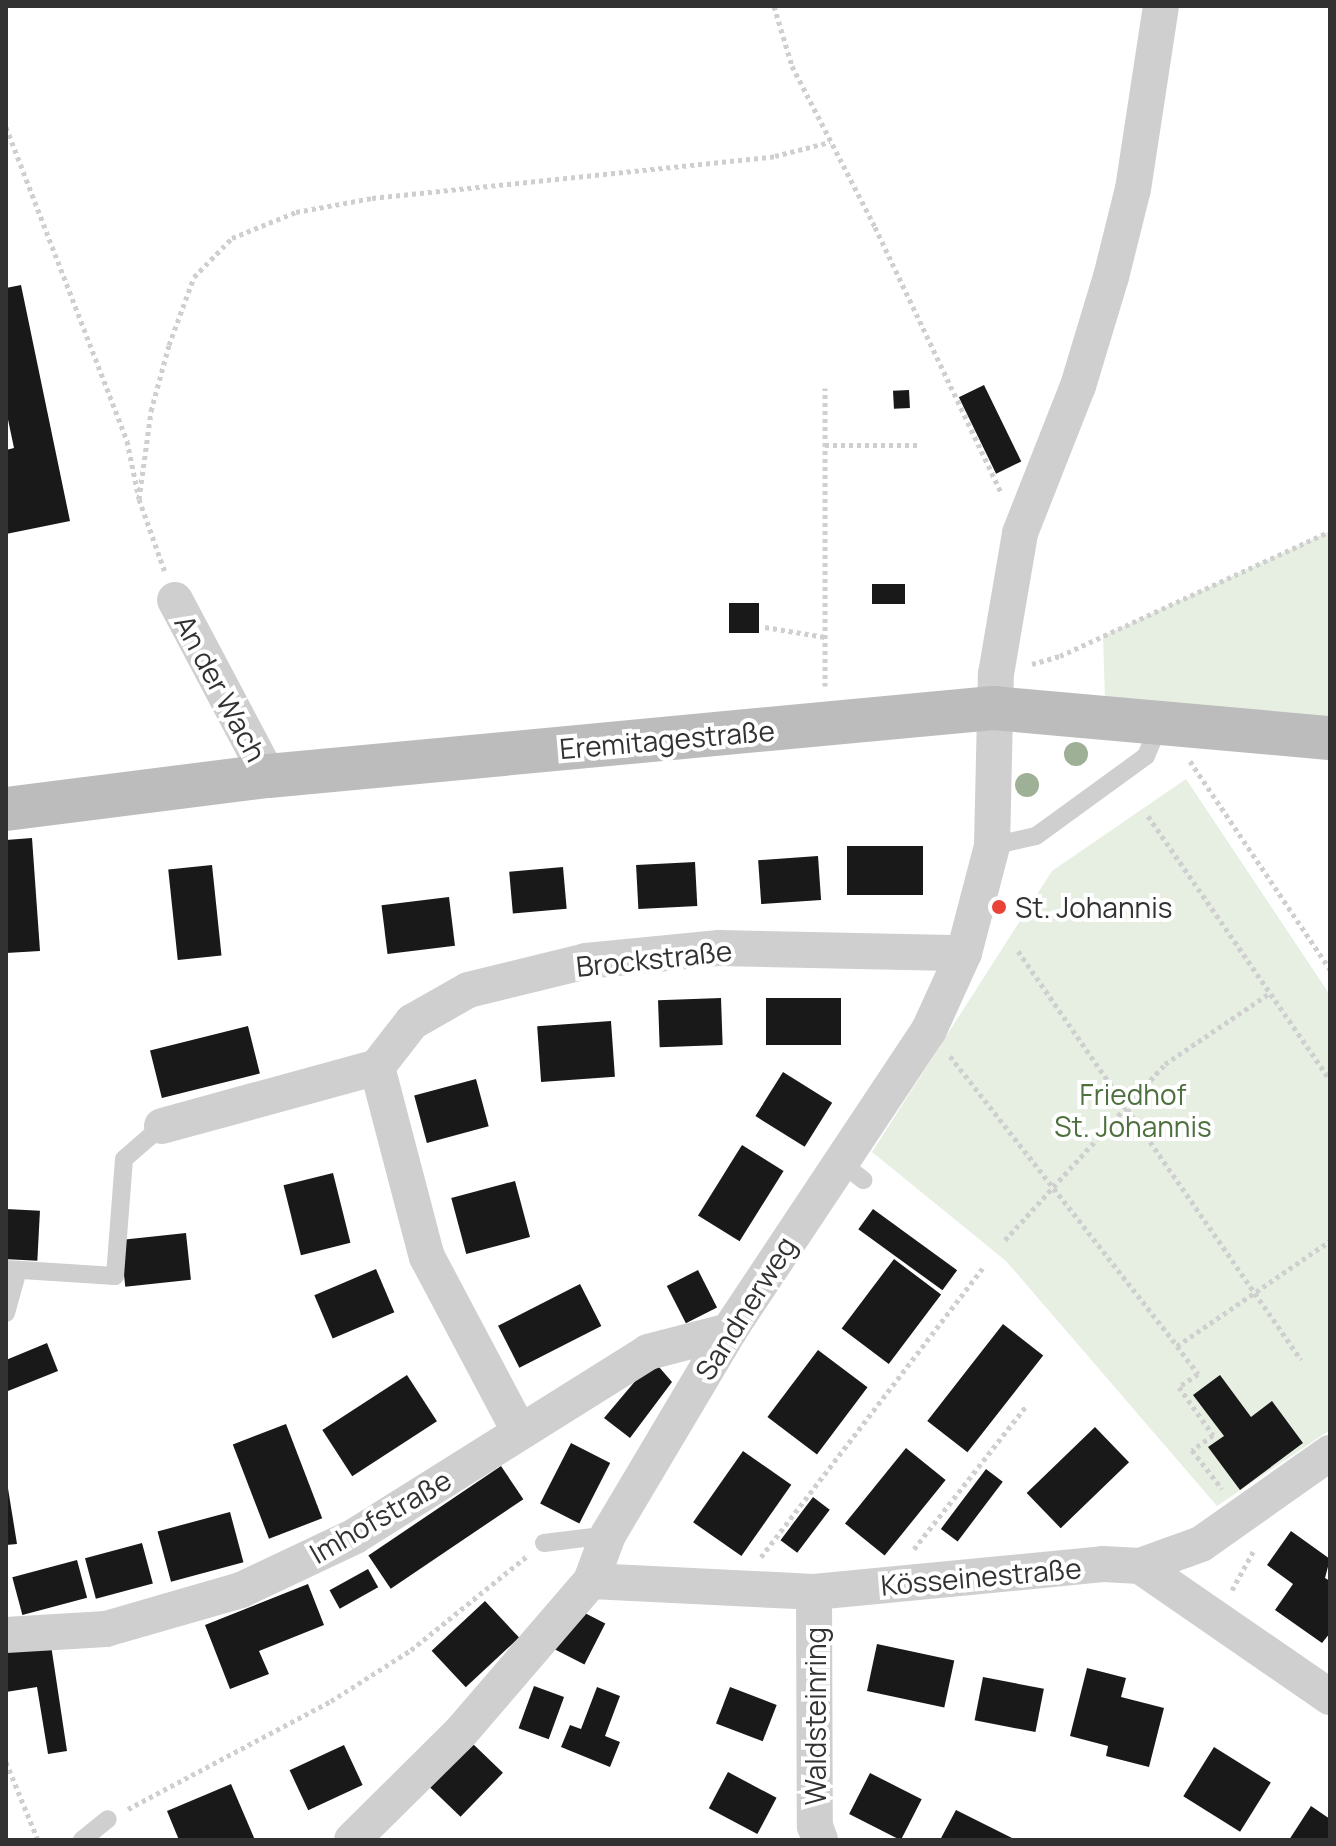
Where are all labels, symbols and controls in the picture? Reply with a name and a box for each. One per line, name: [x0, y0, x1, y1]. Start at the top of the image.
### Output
street label: An der Wach: [168, 609, 274, 767]
street label: Eremitagestraße: [558, 713, 776, 765]
place label: St. Johannis: [1015, 890, 1172, 924]
marker: St. Johannis: [990, 898, 1008, 916]
street label: Brockstraße: [574, 933, 734, 983]
park label: Friedhof St. Johannis: [1054, 1077, 1212, 1143]
street label: Sandnerweg: [688, 1230, 802, 1386]
street label: Imhofstraße: [303, 1462, 457, 1570]
street label: Kösseinestraße: [879, 1550, 1083, 1602]
street label: Waldsteinring: [798, 1627, 832, 1805]

